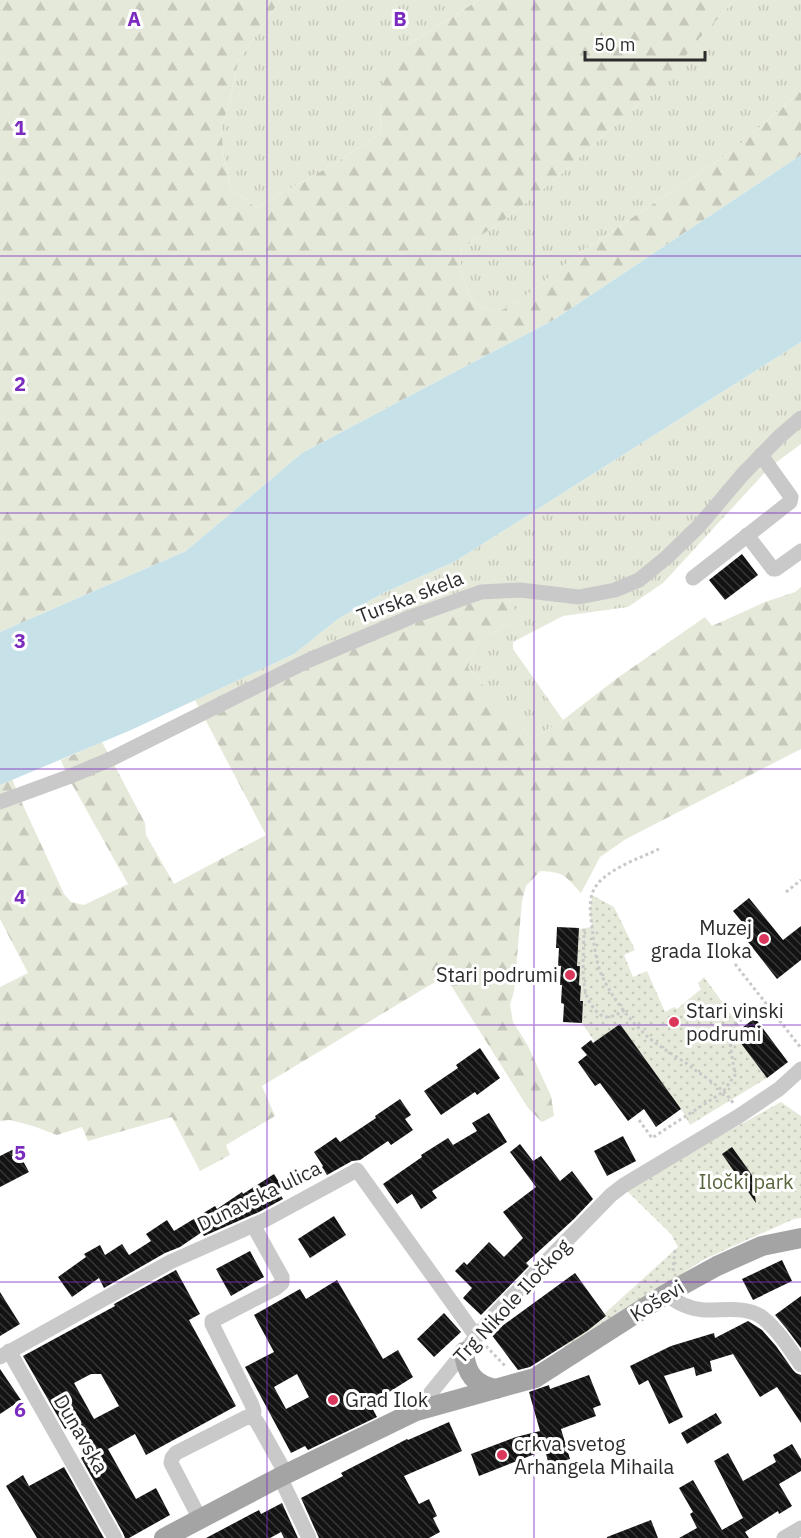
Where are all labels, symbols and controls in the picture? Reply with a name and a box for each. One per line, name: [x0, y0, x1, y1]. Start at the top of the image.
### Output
text: A: [127, 5, 141, 32]
text: B: [393, 5, 407, 32]
scale bar: [585, 24, 705, 62]
text: 50 m: [594, 33, 636, 56]
text: 1: [14, 114, 26, 141]
text: 2: [14, 370, 26, 397]
street label: Turska skela: [353, 564, 467, 629]
text: 3: [14, 627, 26, 654]
text: 4: [14, 883, 26, 910]
place label: Muzej grada Iloka: [651, 914, 752, 964]
marker: Muzej grada Iloka: [757, 932, 771, 946]
place label: Stari podrumi: [436, 961, 558, 988]
marker: Stari podrumi: [563, 968, 577, 982]
place label: Stari vinski podrumi: [686, 997, 784, 1047]
marker: Stari vinski podrumi: [667, 1015, 681, 1029]
text: 5: [14, 1139, 26, 1166]
street label: Dunavska ulica: [192, 1154, 325, 1237]
park label: Iločki park: [698, 1168, 794, 1195]
street label: Trg Nikole Iločkog: [447, 1232, 577, 1369]
street label: Koševi: [625, 1274, 689, 1328]
place label: Grad Ilok: [345, 1386, 429, 1413]
street label: Dunavska: [48, 1389, 115, 1479]
marker: Grad Ilok: [326, 1393, 340, 1407]
text: 6: [14, 1396, 26, 1423]
place label: crkva svetog Arhangela Mihaila: [514, 1430, 675, 1480]
marker: crkva svetog Arhangela Mihaila: [495, 1448, 509, 1462]

